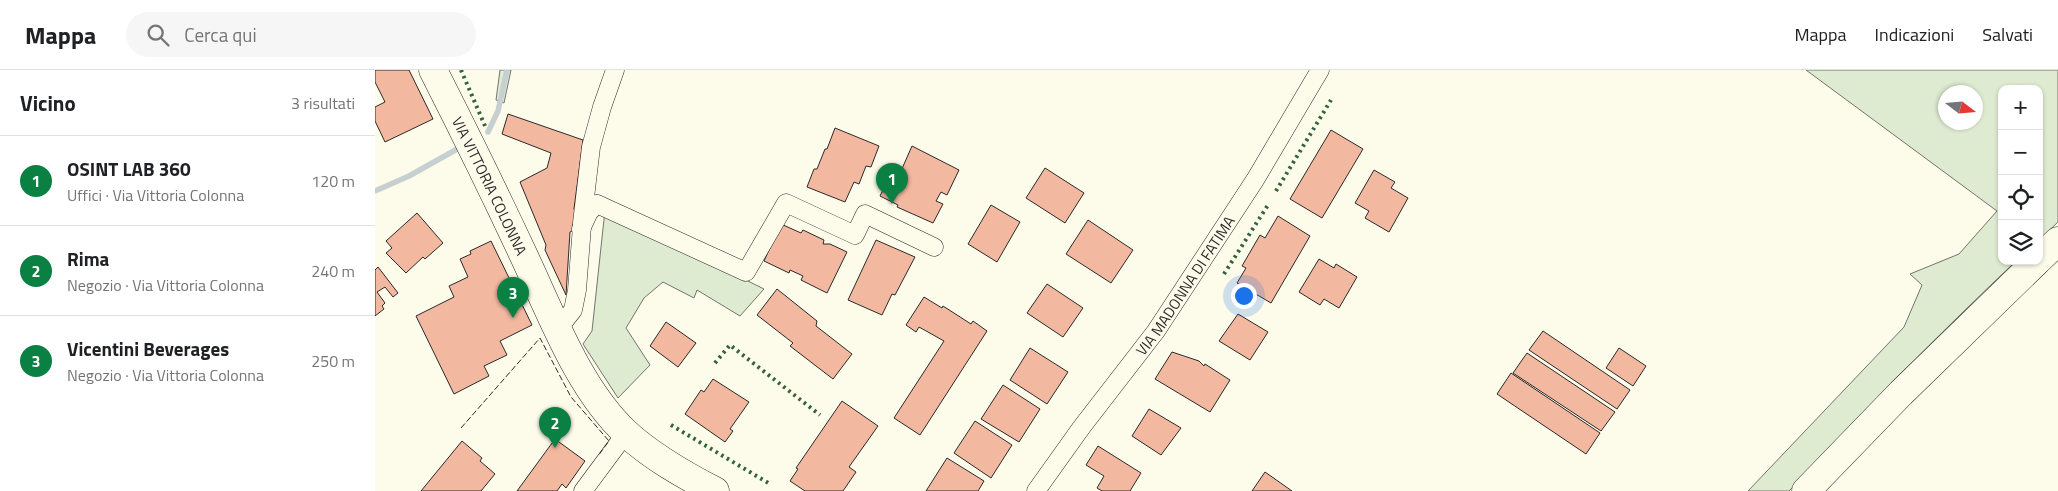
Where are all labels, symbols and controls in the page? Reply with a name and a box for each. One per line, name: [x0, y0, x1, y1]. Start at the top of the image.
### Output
search box: [126, 12, 476, 57]
text: Mappa: [25, 17, 96, 53]
text: Cerca qui: [184, 20, 257, 49]
icon: search: [144, 21, 172, 49]
text: Mappa: [1794, 21, 1847, 48]
text: Indicazioni: [1875, 21, 1954, 48]
text: Salvati: [1982, 21, 2033, 48]
north arrow: [1938, 85, 1983, 130]
map controls: [1998, 85, 2043, 265]
button: +: [1998, 85, 2043, 130]
text: Vicino: [20, 87, 76, 119]
text: 3 risultati: [291, 91, 355, 115]
street label: VIA VITTORIA COLONNA: [447, 112, 533, 259]
button: −: [1998, 130, 2043, 175]
text: OSINT LAB 360: [67, 154, 191, 183]
pin: 1: [876, 163, 908, 204]
text: 1: [32, 169, 40, 193]
text: 120 m: [311, 169, 355, 193]
button: locate: [1998, 175, 2043, 220]
text: Uffici · Via Vittoria Colonna: [67, 183, 244, 207]
street label: VIA MADONNA DI FATIMA: [1130, 211, 1240, 360]
button: layers: [1998, 220, 2043, 265]
text: Rima: [67, 244, 109, 273]
text: 2: [32, 259, 40, 283]
text: 240 m: [311, 259, 355, 283]
text: Negozio · Via Vittoria Colonna: [67, 273, 264, 297]
pin: 3: [497, 277, 529, 318]
your location: [1231, 283, 1257, 309]
text: Vicentini Beverages: [67, 334, 229, 363]
text: 3: [32, 349, 40, 373]
text: 250 m: [311, 349, 355, 373]
text: Negozio · Via Vittoria Colonna: [67, 363, 264, 387]
pin: 2: [539, 407, 571, 448]

